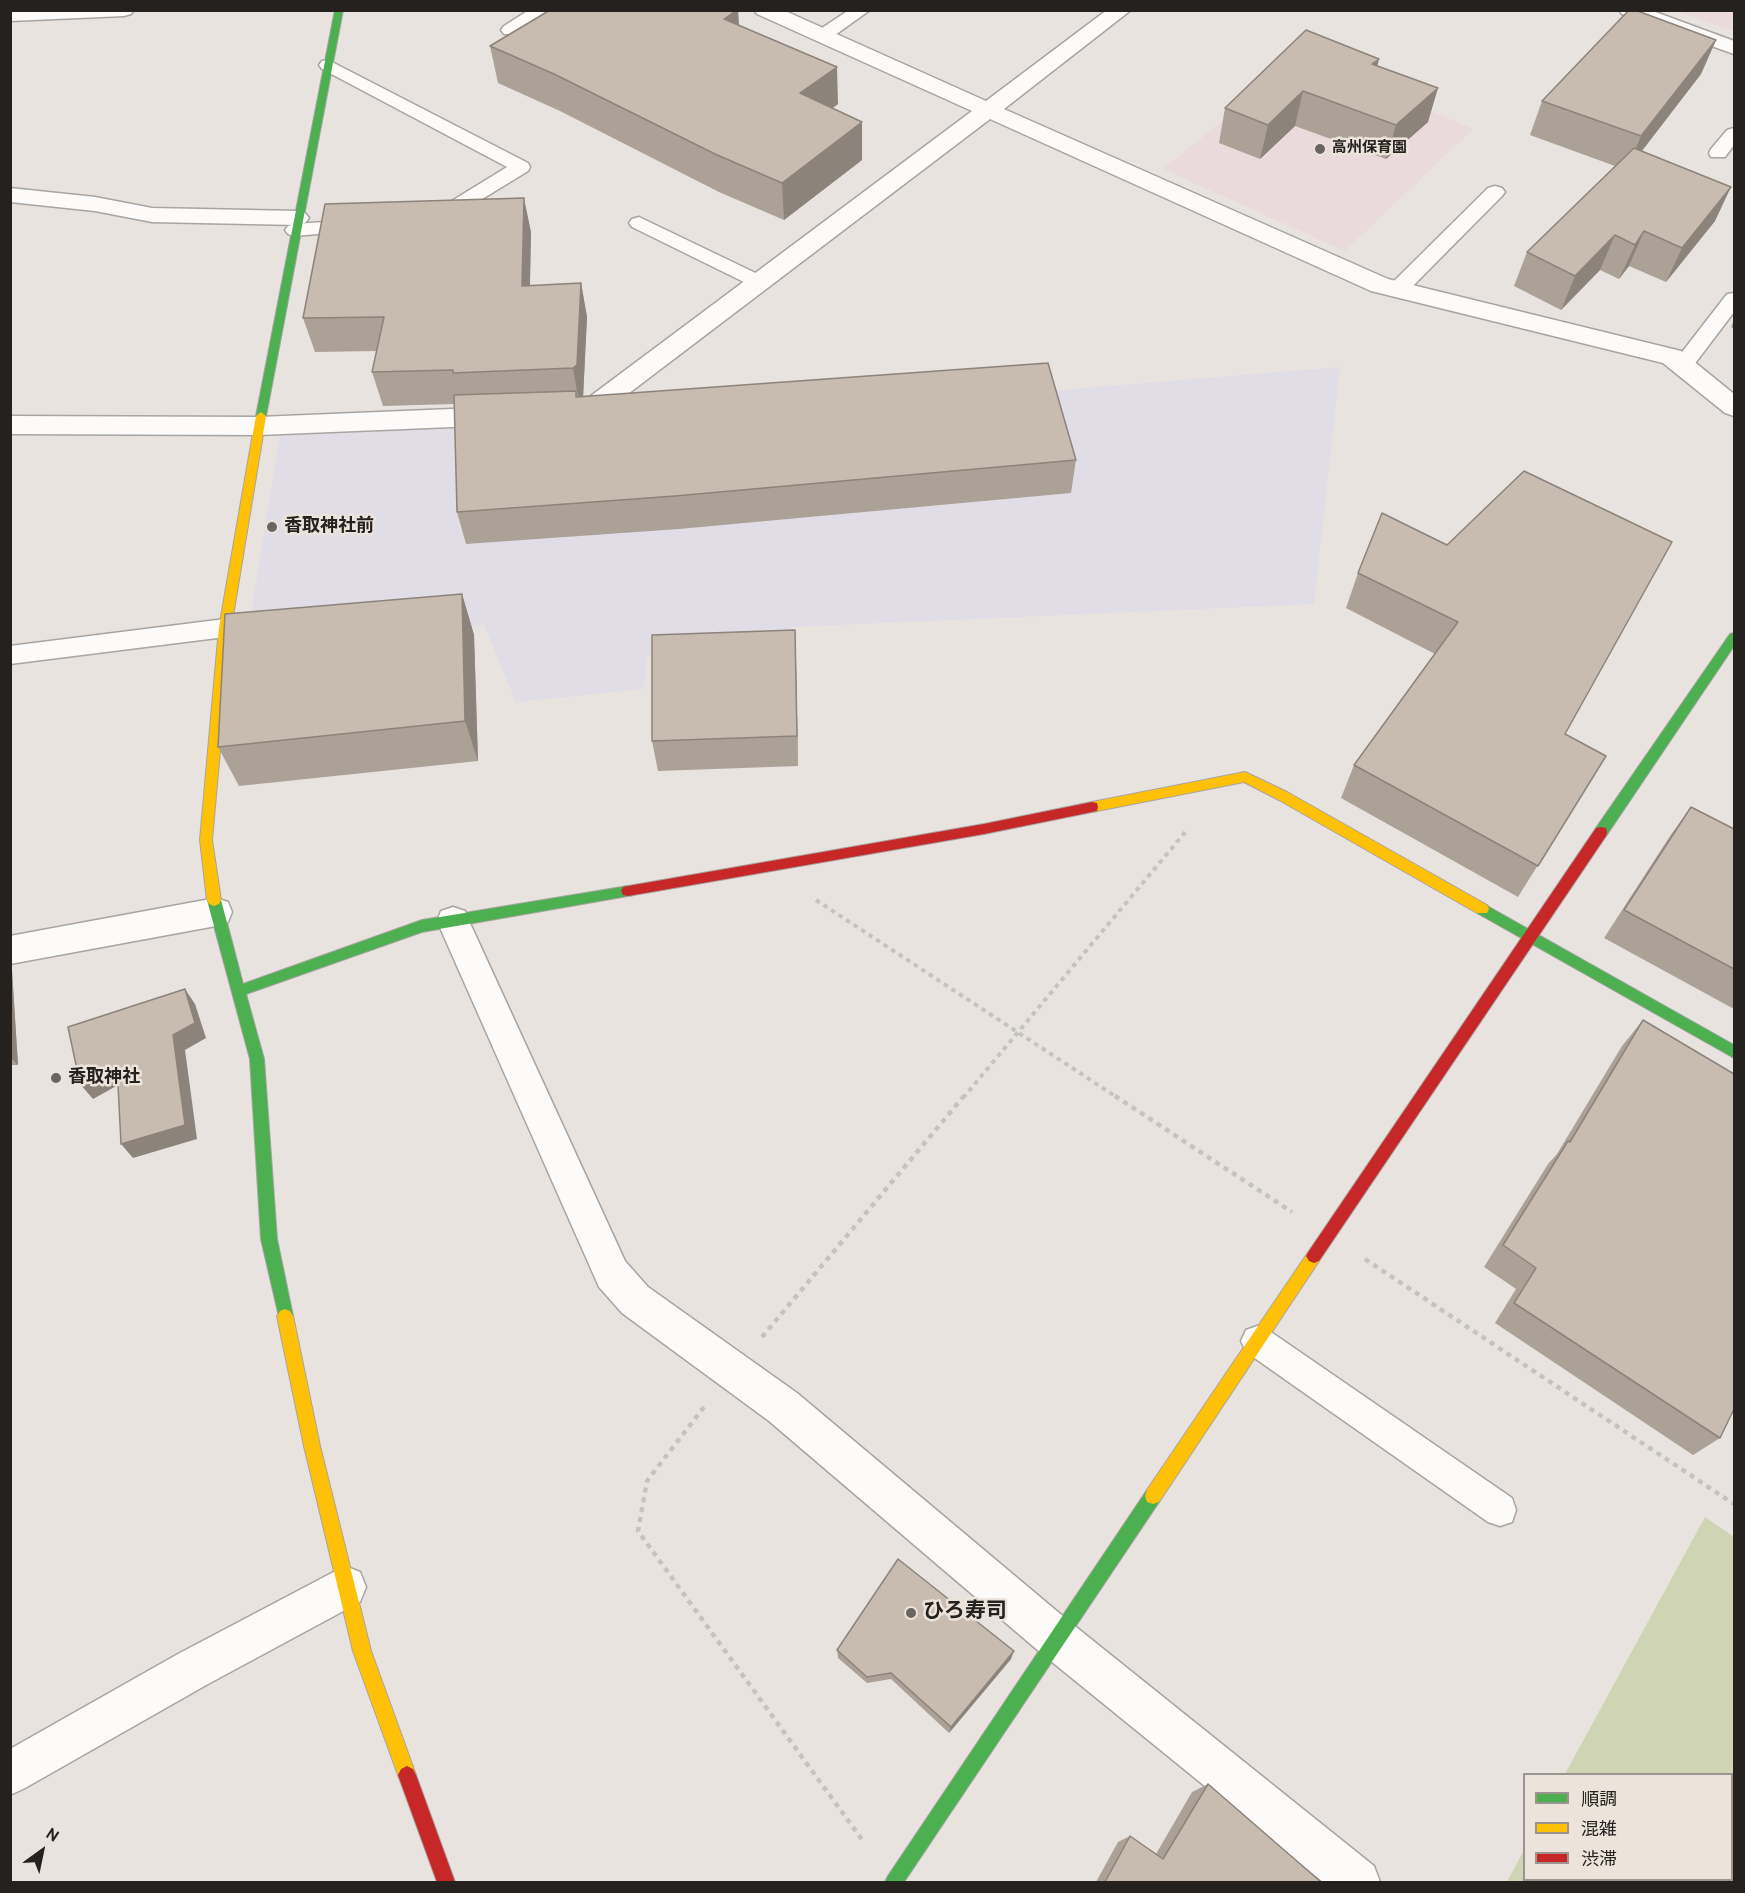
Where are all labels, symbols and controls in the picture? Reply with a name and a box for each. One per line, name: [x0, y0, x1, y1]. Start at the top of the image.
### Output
place label: 高州保育園: [1332, 140, 1407, 158]
marker: 高州保育園: [1313, 142, 1327, 156]
place label: 香取神社前: [284, 516, 374, 538]
marker: 香取神社前: [265, 520, 279, 534]
place label: 香取神社: [68, 1067, 140, 1089]
marker: 香取神社: [49, 1071, 63, 1085]
place label: ひろ寿司: [923, 1600, 1007, 1626]
marker: ひろ寿司: [904, 1606, 918, 1620]
legend: [1523, 1773, 1733, 1881]
text: 順調: [1581, 1789, 1617, 1812]
text: 混雑: [1581, 1819, 1617, 1842]
north arrow: [12, 1821, 72, 1881]
text: N: [42, 1824, 62, 1847]
text: 渋滞: [1581, 1849, 1617, 1872]

